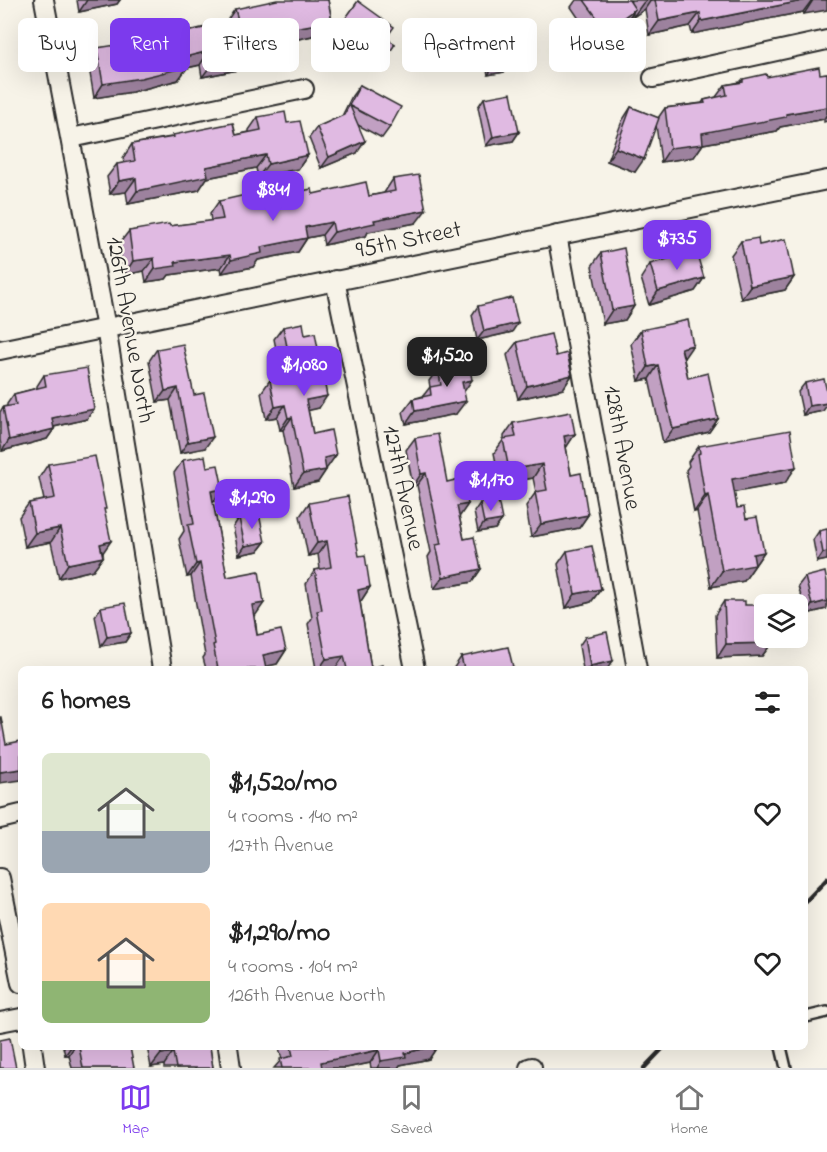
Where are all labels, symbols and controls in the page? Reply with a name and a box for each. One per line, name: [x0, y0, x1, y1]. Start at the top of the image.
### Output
chip: Buy: [18, 18, 98, 72]
chip: Rent: [110, 18, 190, 72]
chip: Filters: [202, 18, 299, 72]
chip: New: [311, 18, 390, 72]
chip: Apartment: [402, 18, 537, 72]
chip: House: [549, 18, 646, 72]
pin: $841: [237, 171, 309, 222]
text: $841: [256, 176, 290, 205]
street label: 95th Street: [353, 213, 465, 269]
pin: $735: [641, 220, 713, 271]
text: $735: [657, 225, 697, 254]
street label: 126th Avenue North: [95, 234, 163, 426]
pin: $1,520: [398, 337, 496, 388]
text: $1,520: [421, 342, 473, 371]
pin: $1,080: [255, 346, 353, 397]
text: $1,080: [281, 351, 327, 380]
street label: 128th Avenue: [593, 383, 649, 513]
street label: 127th Avenue: [372, 422, 432, 554]
pin: $1,170: [442, 461, 540, 512]
text: $1,170: [468, 466, 514, 495]
pin: $1,290: [203, 479, 301, 530]
text: $1,290: [229, 484, 275, 513]
map controls: [754, 594, 808, 648]
button: layers: [754, 594, 808, 648]
text: 6 homes: [42, 683, 131, 721]
icon: filters: [751, 686, 784, 719]
text: $1,520/mo: [228, 765, 337, 803]
icon: home: [90, 777, 162, 849]
icon: heart: [751, 797, 784, 830]
text: 4 rooms · 140 m²: [228, 803, 358, 832]
text: 127th Avenue: [228, 832, 334, 861]
text: $1,290/mo: [228, 915, 330, 953]
icon: home: [90, 927, 162, 999]
icon: heart: [751, 947, 784, 980]
text: 4 rooms · 104 m²: [228, 953, 358, 982]
text: 126th Avenue North: [228, 982, 385, 1011]
tab: Map: [119, 1081, 152, 1141]
tab: Saved: [391, 1081, 432, 1141]
tab: Home: [671, 1081, 708, 1141]

